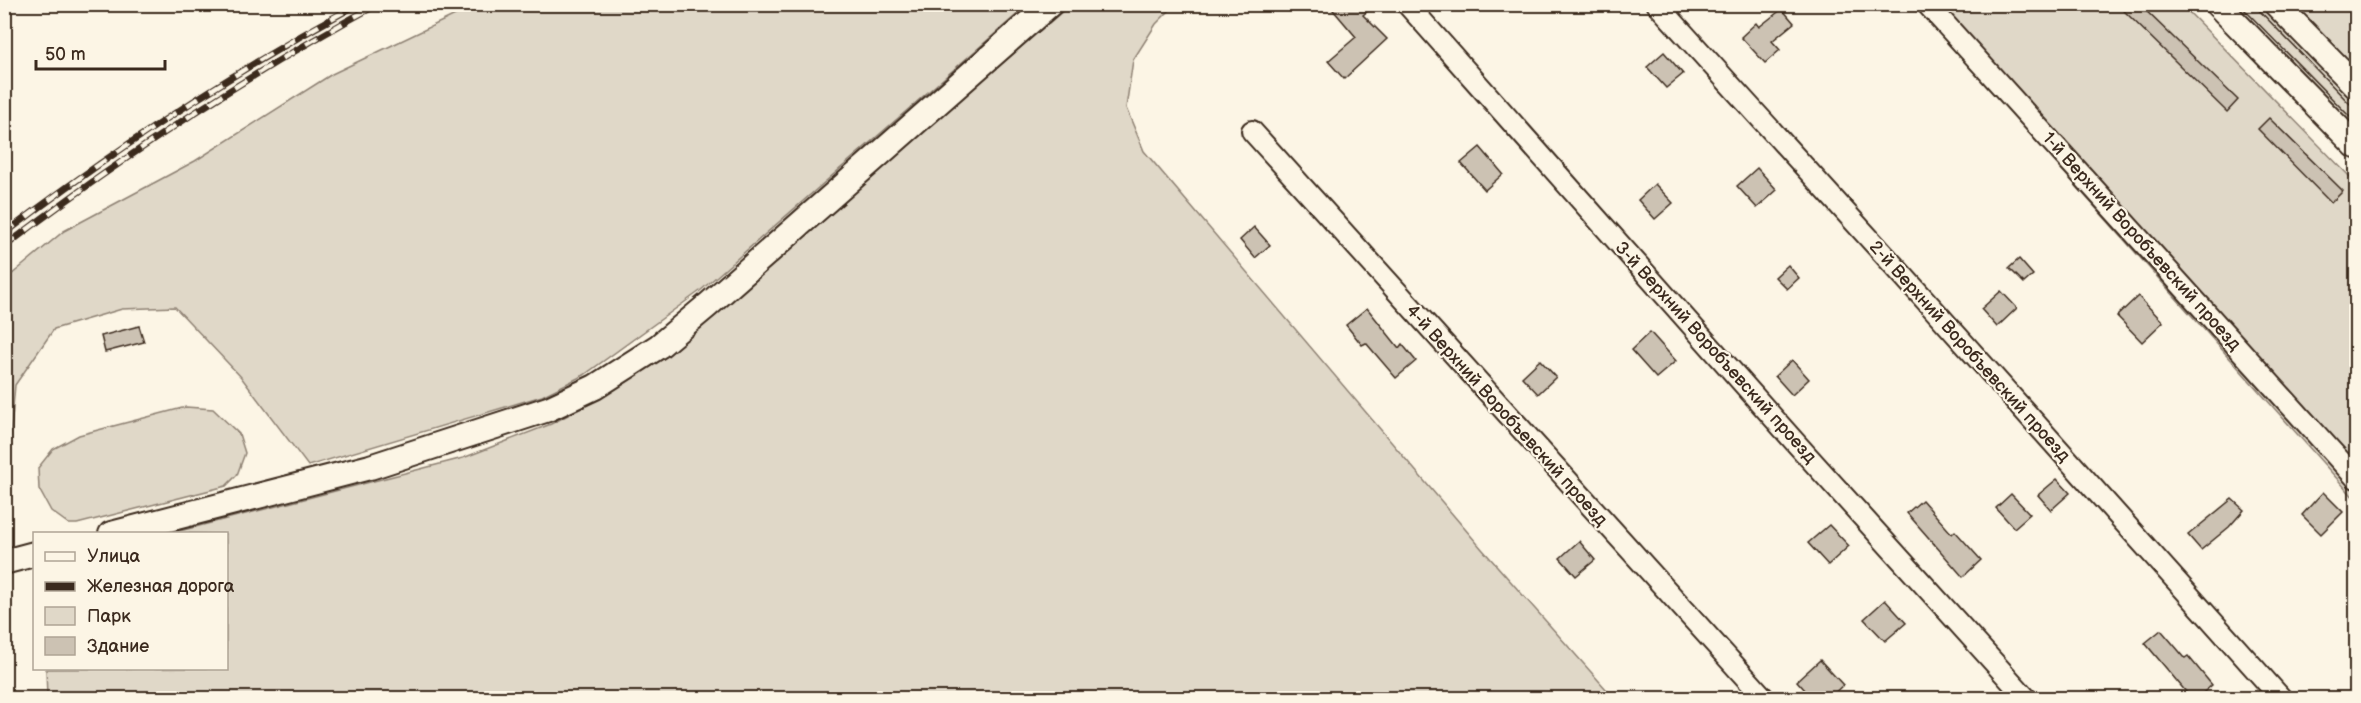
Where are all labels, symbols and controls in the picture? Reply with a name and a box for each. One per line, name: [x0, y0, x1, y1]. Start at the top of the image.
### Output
scale bar: [36, 33, 165, 71]
text: 50 m: [45, 44, 86, 65]
street label: 1-й Верхний Воробъевский проезд: [2038, 128, 2245, 355]
street label: 2-й Верхний Воробъевский проезд: [1865, 236, 2075, 466]
street label: 3-й Верхний Воробъевский проезд: [1611, 237, 1821, 467]
street label: 4-й Верхний Воробъевский проезд: [1402, 300, 1612, 530]
legend: [33, 532, 228, 670]
text: Улица: [87, 546, 141, 567]
text: Железная дорога: [87, 576, 235, 597]
text: Парк: [87, 606, 131, 627]
text: Здание: [87, 636, 149, 657]

